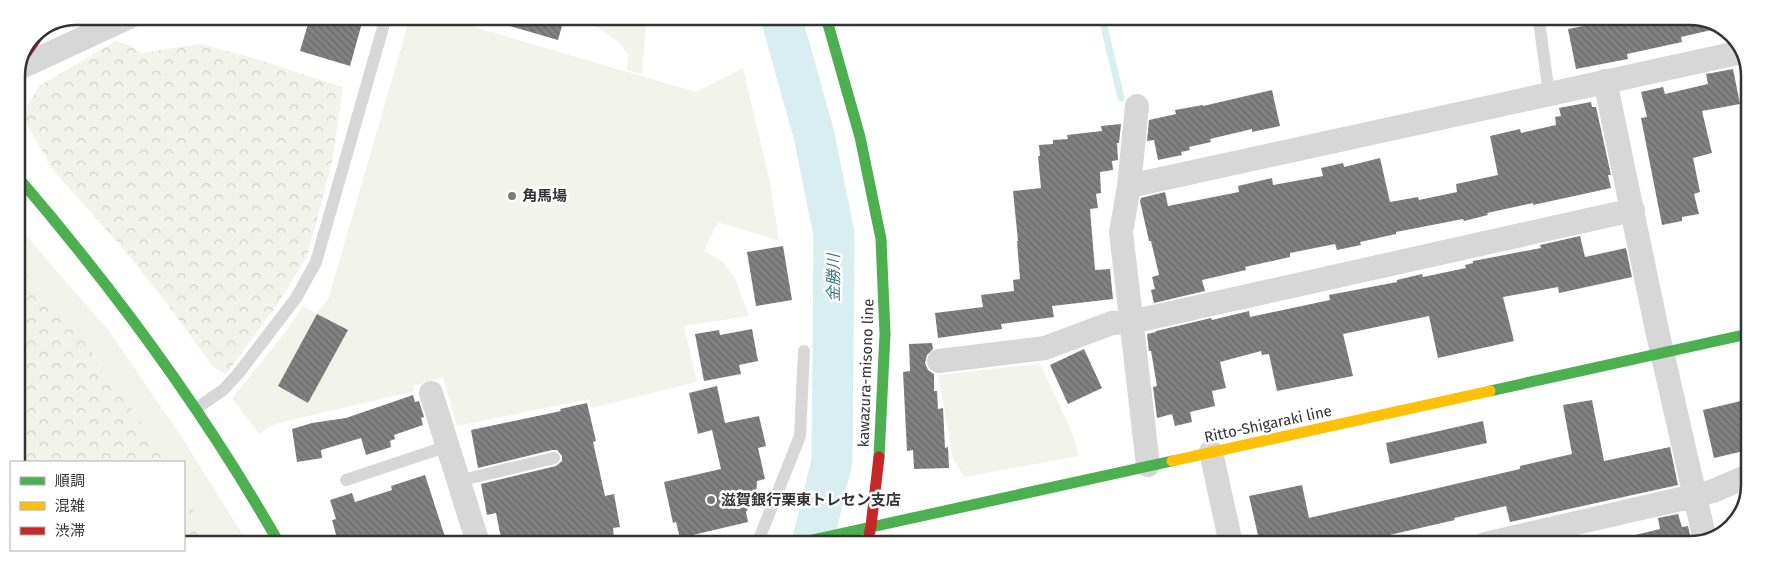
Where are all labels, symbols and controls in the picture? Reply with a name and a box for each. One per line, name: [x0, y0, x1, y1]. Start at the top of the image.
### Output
place label: 角馬場: [522, 187, 567, 205]
marker: 角馬場: [506, 190, 518, 202]
water label: 金勝川: [824, 252, 843, 302]
street label: kawazura-misono line: [854, 298, 878, 448]
street label: Ritto-Shigaraki line: [1203, 402, 1333, 446]
legend: [10, 461, 185, 551]
text: 順調: [55, 472, 85, 490]
place label: 滋賀銀行栗東トレセン支店: [721, 491, 901, 509]
marker: 滋賀銀行栗東トレセン支店: [705, 494, 717, 506]
text: 混雑: [55, 497, 85, 515]
text: 渋滞: [55, 522, 85, 540]

